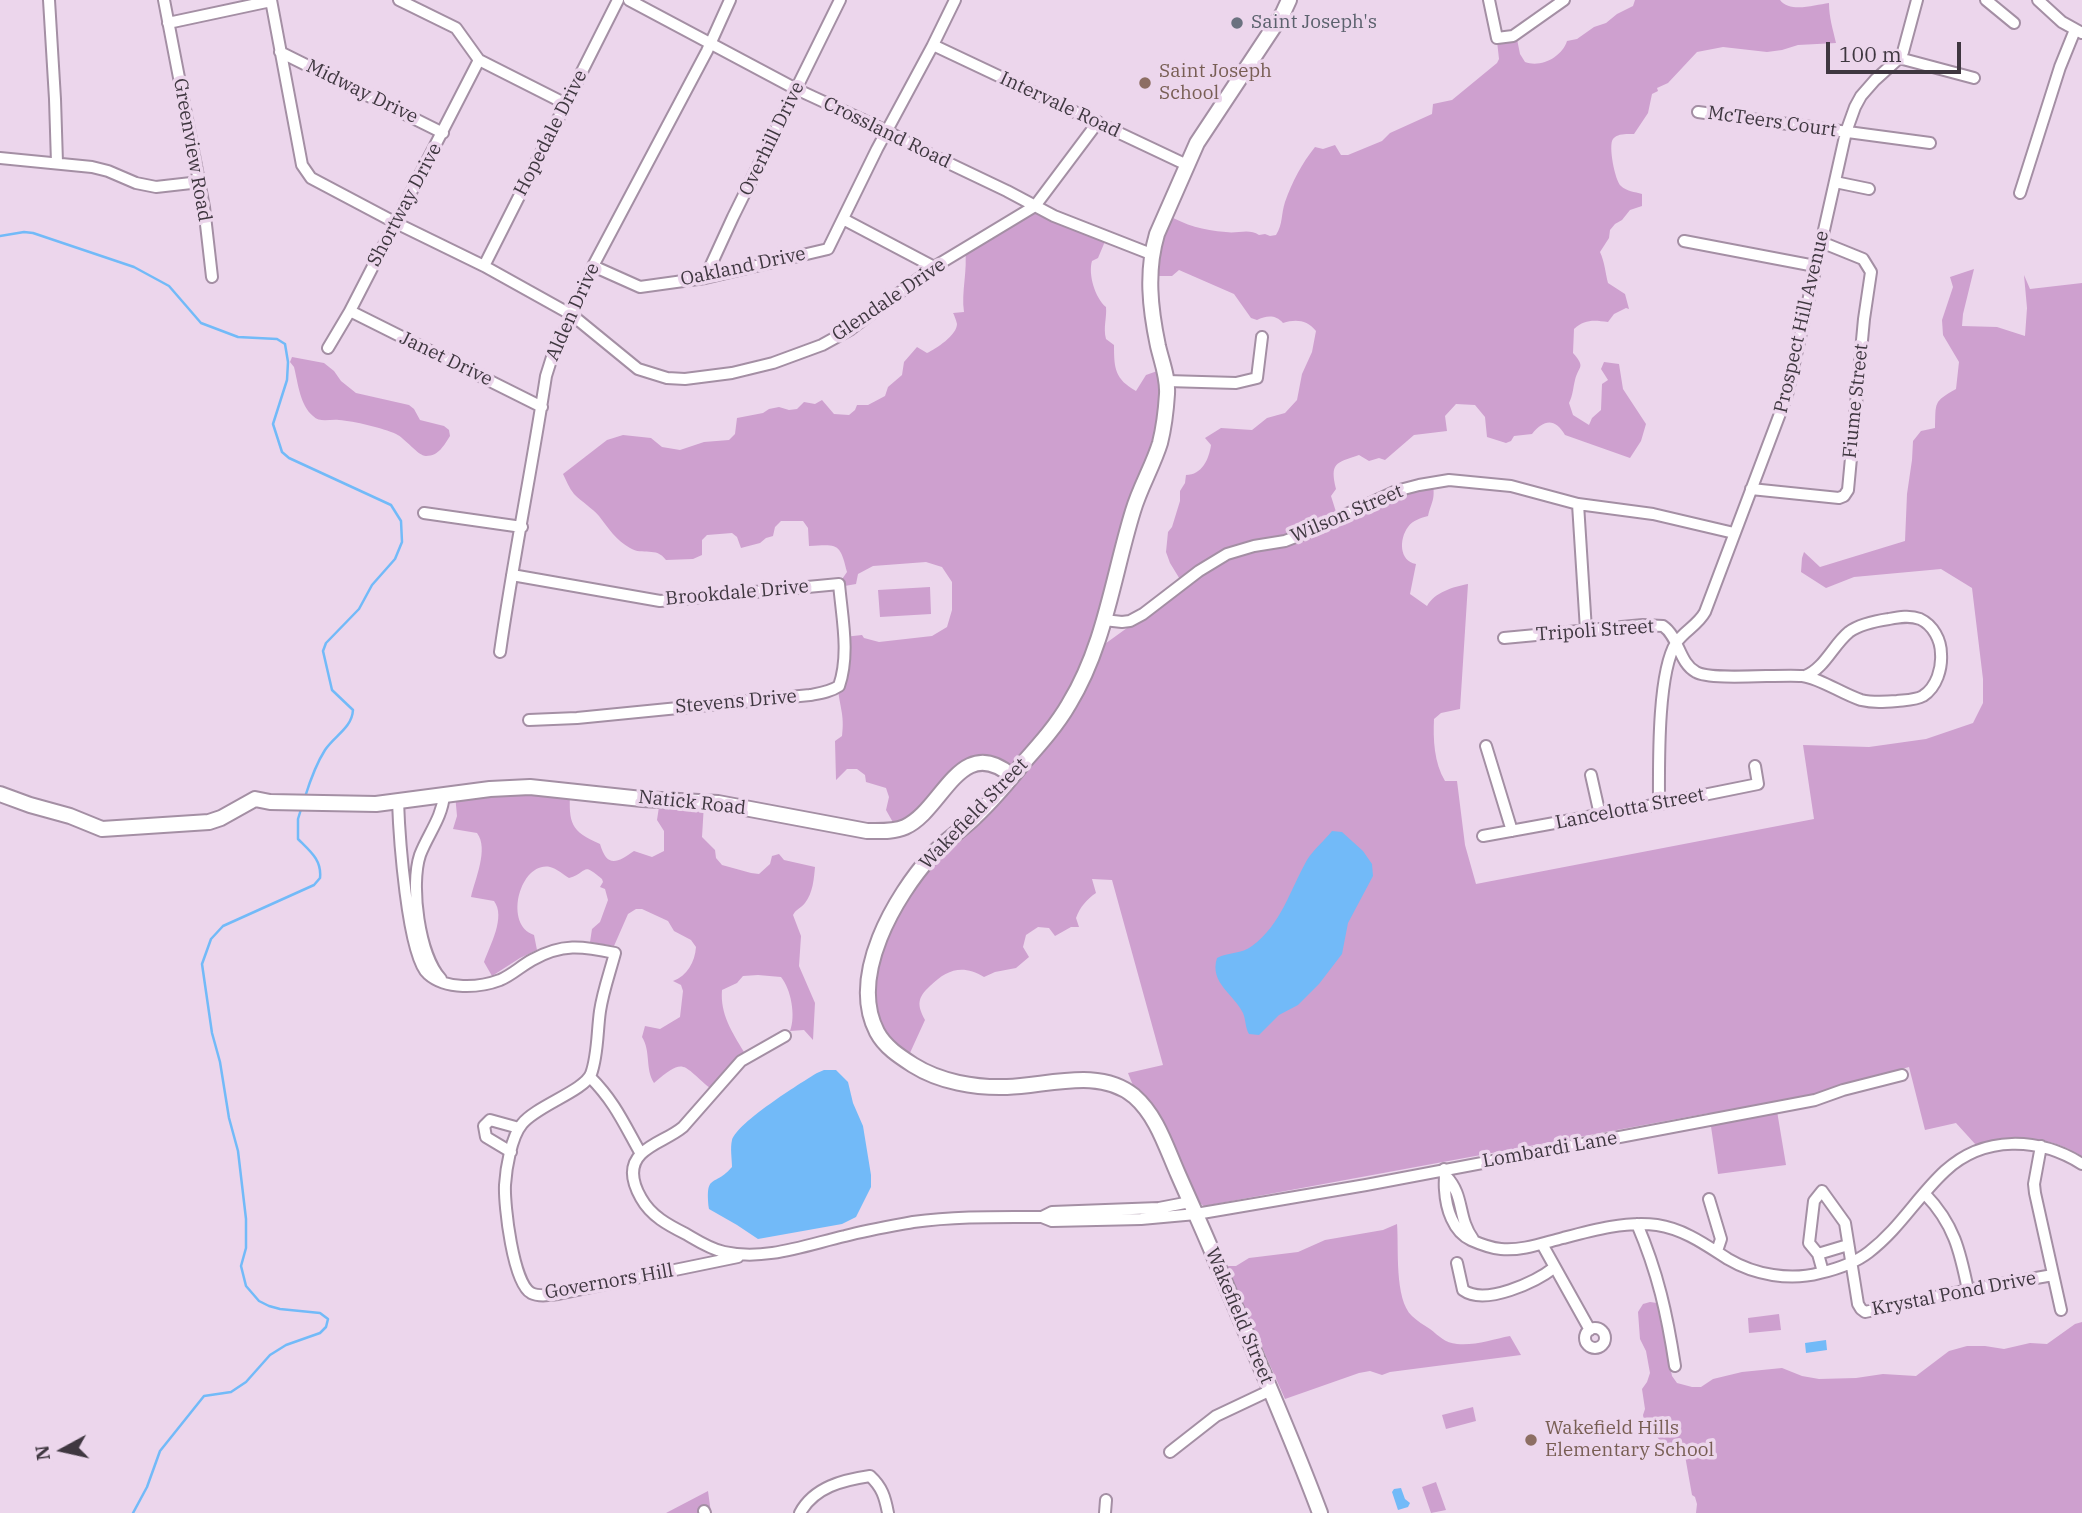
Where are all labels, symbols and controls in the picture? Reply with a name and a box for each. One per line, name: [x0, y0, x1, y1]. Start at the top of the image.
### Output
place label: Saint Joseph's: [1251, 12, 1377, 34]
marker: Saint Joseph's: [1229, 15, 1245, 31]
scale bar: [1830, 28, 1965, 72]
text: 100 m: [1839, 40, 1902, 68]
street label: Midway Drive: [302, 55, 422, 129]
place label: Saint Joseph School: [1159, 61, 1272, 105]
street label: Hopedale Drive: [510, 66, 592, 200]
street label: Intervale Road: [996, 67, 1124, 143]
marker: Saint Joseph School: [1137, 75, 1153, 91]
street label: Greenview Road: [168, 77, 216, 223]
street label: Overhill Drive: [735, 78, 809, 200]
street label: Crossland Road: [819, 92, 955, 174]
street label: McTeers Court: [1706, 102, 1838, 142]
street label: Shortway Drive: [363, 139, 447, 271]
street label: Prospect Hill Avenue: [1770, 229, 1834, 415]
street label: Oakland Drive: [678, 243, 808, 291]
street label: Glendale Drive: [828, 254, 950, 346]
street label: Alden Drive: [541, 260, 605, 364]
street label: Janet Drive: [396, 327, 496, 391]
street label: Fiume Street: [1839, 343, 1873, 459]
street label: Wilson Street: [1287, 480, 1407, 548]
street label: Brookdale Drive: [664, 575, 810, 611]
street label: Tripoli Street: [1535, 615, 1655, 647]
street label: Stevens Drive: [674, 685, 798, 719]
street label: Wakefield Street: [915, 754, 1033, 874]
street label: Lancelotta Street: [1554, 783, 1706, 835]
street label: Natick Road: [637, 786, 747, 820]
street label: Lombardi Lane: [1481, 1127, 1619, 1173]
street label: Wakefield Street: [1200, 1244, 1278, 1388]
street label: Governors Hill: [543, 1259, 675, 1305]
street label: Krystal Pond Drive: [1870, 1267, 2038, 1321]
north arrow: [28, 1415, 98, 1485]
place label: Wakefield Hills Elementary School: [1545, 1418, 1714, 1462]
marker: Wakefield Hills Elementary School: [1523, 1432, 1539, 1448]
text: N: [29, 1444, 55, 1462]

